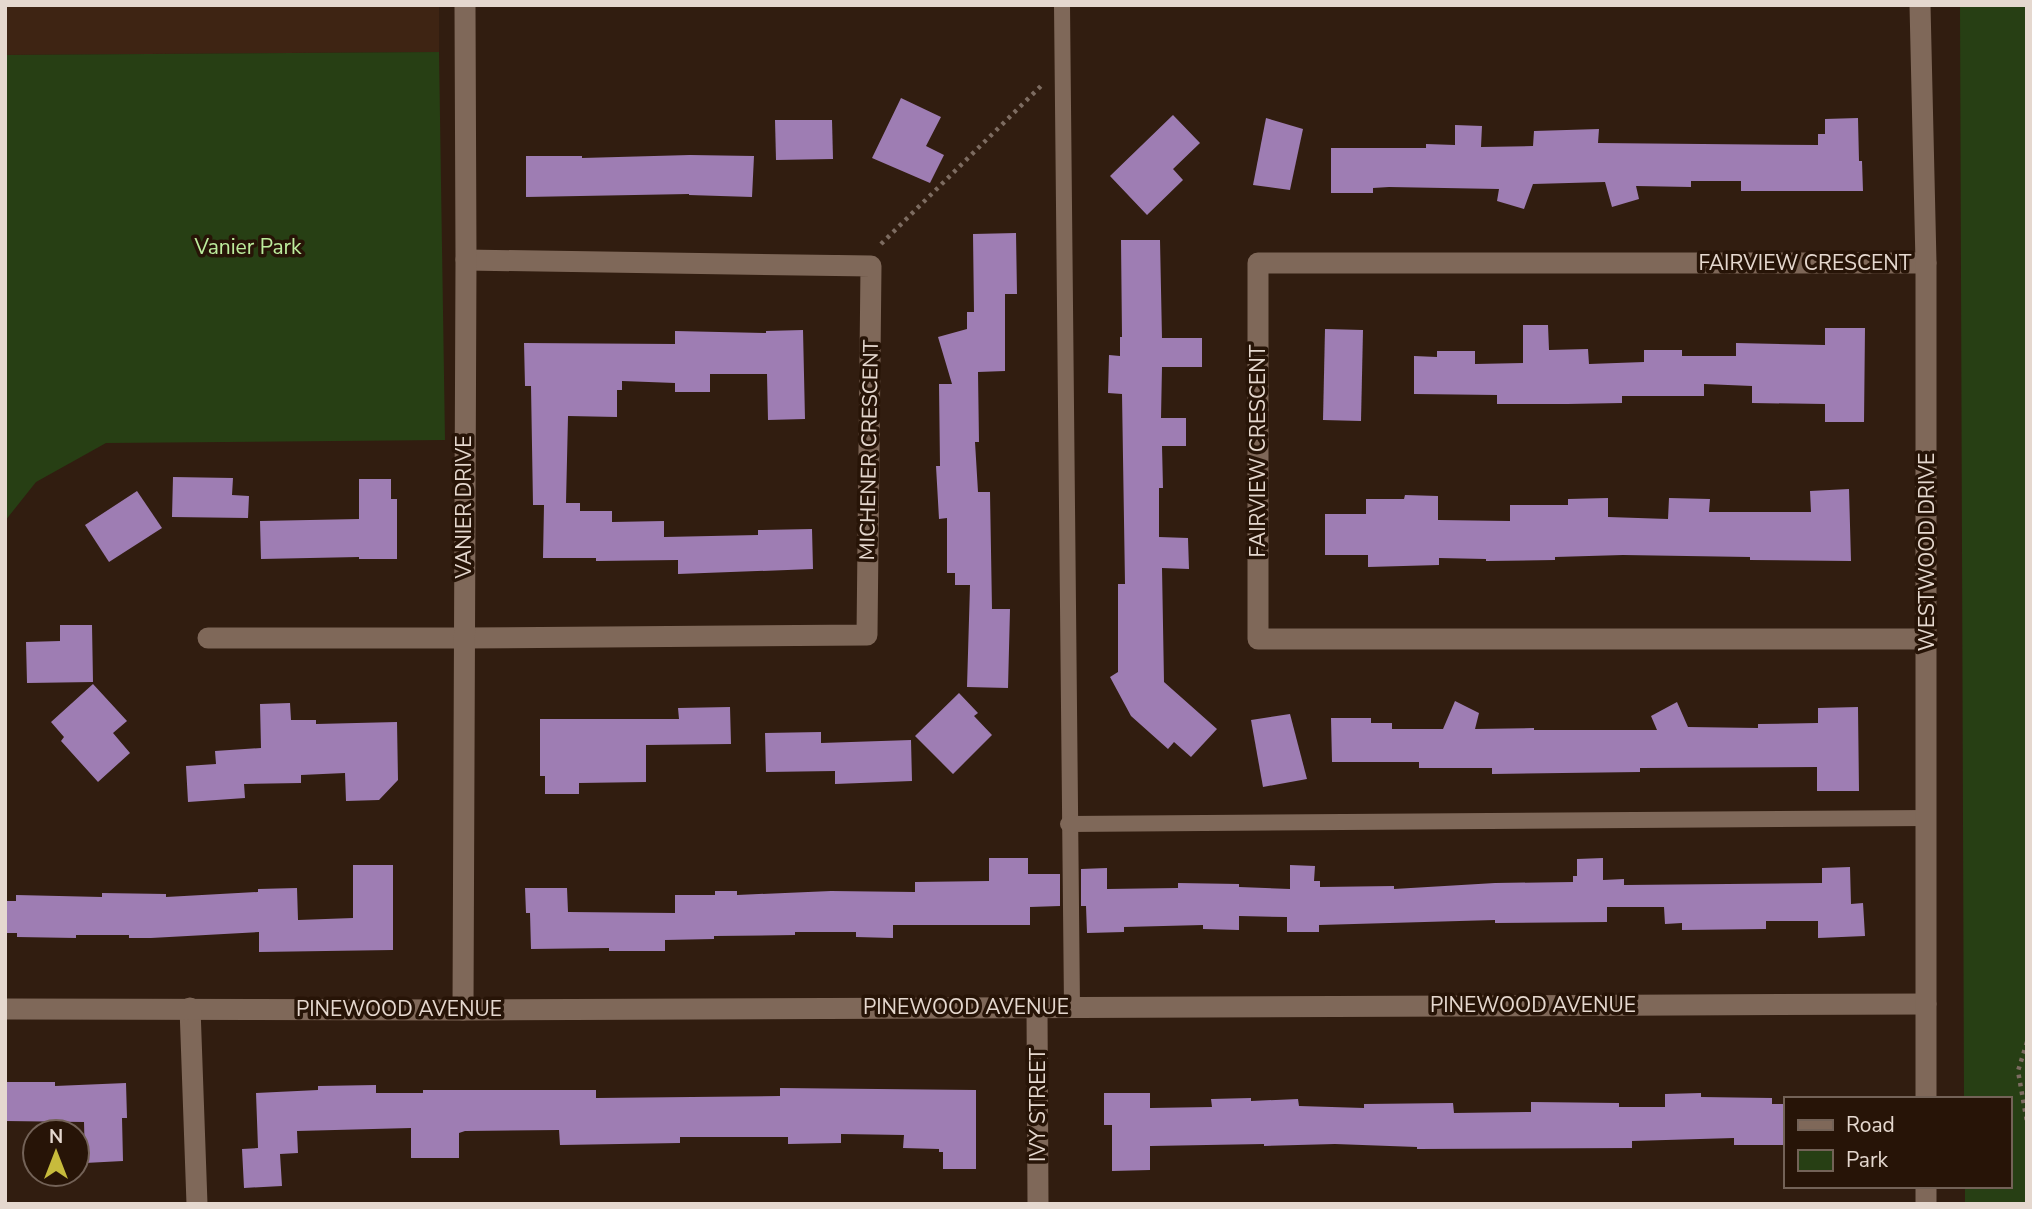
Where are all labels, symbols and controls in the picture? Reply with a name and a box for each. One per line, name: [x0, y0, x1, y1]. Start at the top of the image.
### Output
park label: Vanier Park: [193, 233, 302, 261]
street label: FAIRVIEW CRESCENT: [1699, 249, 1912, 277]
street label: MICHENER CRESCENT: [853, 339, 885, 561]
street label: FAIRVIEW CRESCENT: [1244, 344, 1272, 557]
street label: VANIER DRIVE: [450, 436, 478, 579]
street label: WESTWOOD DRIVE: [1913, 453, 1941, 651]
street label: PINEWOOD AVENUE: [1430, 991, 1636, 1019]
street label: PINEWOOD AVENUE: [863, 993, 1069, 1021]
street label: PINEWOOD AVENUE: [296, 995, 502, 1023]
street label: IVY STREET: [1024, 1048, 1052, 1162]
legend: [1784, 1097, 2011, 1188]
text: Road: [1846, 1111, 1895, 1139]
north arrow: [21, 1118, 91, 1188]
text: N: [49, 1124, 63, 1150]
text: Park: [1846, 1146, 1888, 1174]

